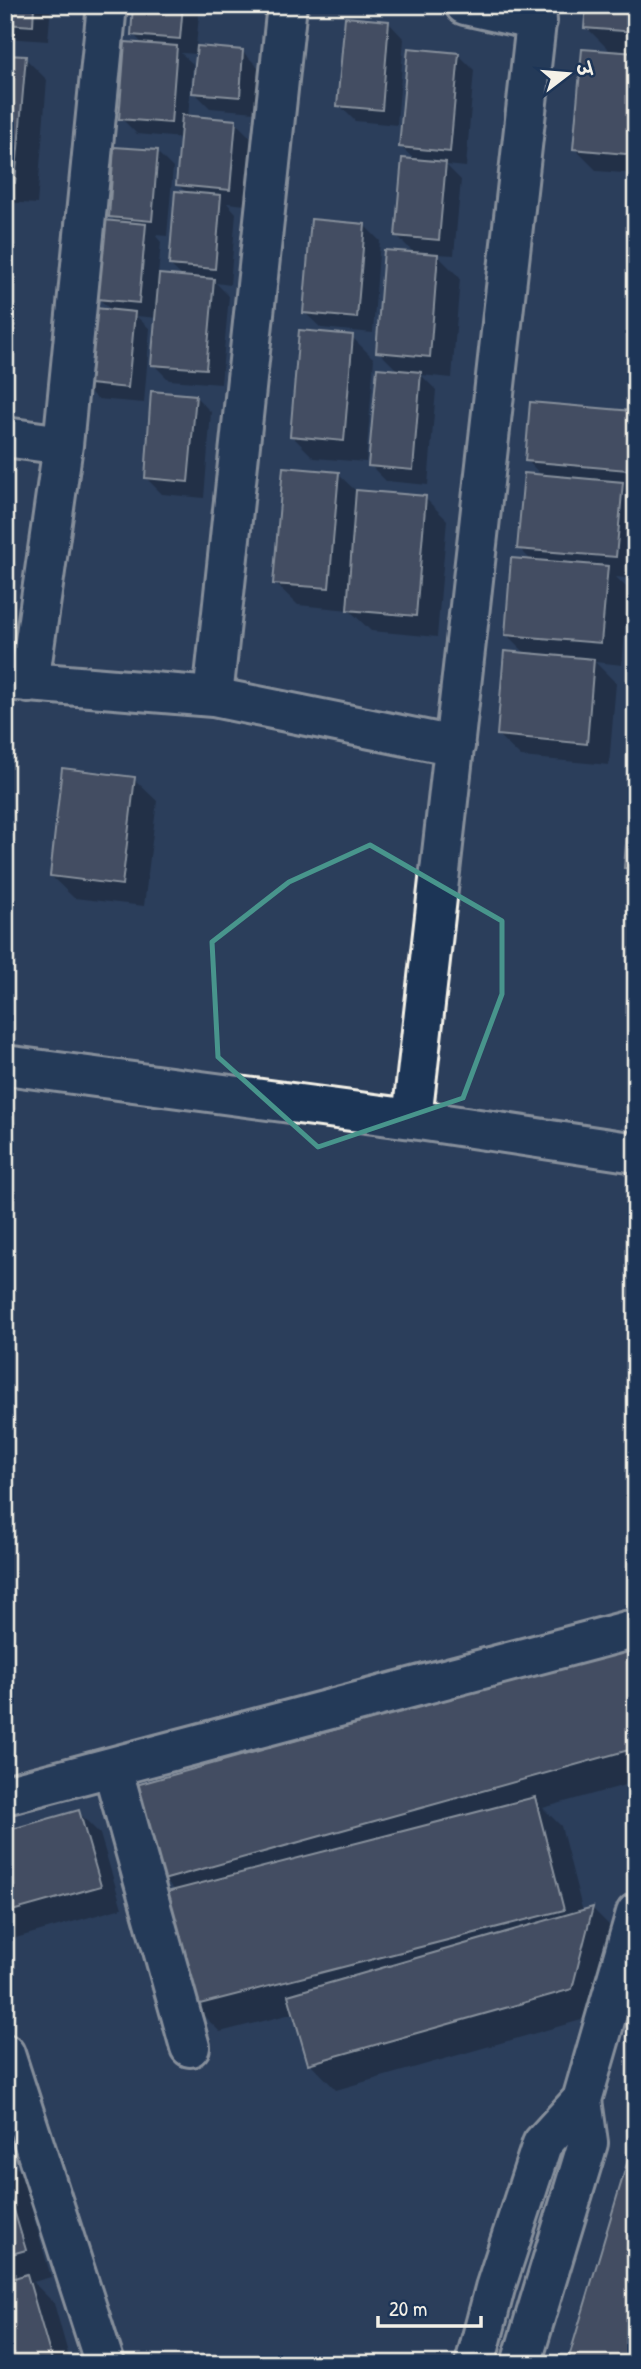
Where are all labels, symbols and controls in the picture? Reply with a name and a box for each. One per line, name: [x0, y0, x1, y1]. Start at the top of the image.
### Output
north arrow: [532, 38, 602, 108]
text: उ: [570, 58, 599, 81]
scale bar: [378, 2285, 482, 2329]
text: 20 m: [389, 2294, 427, 2323]

